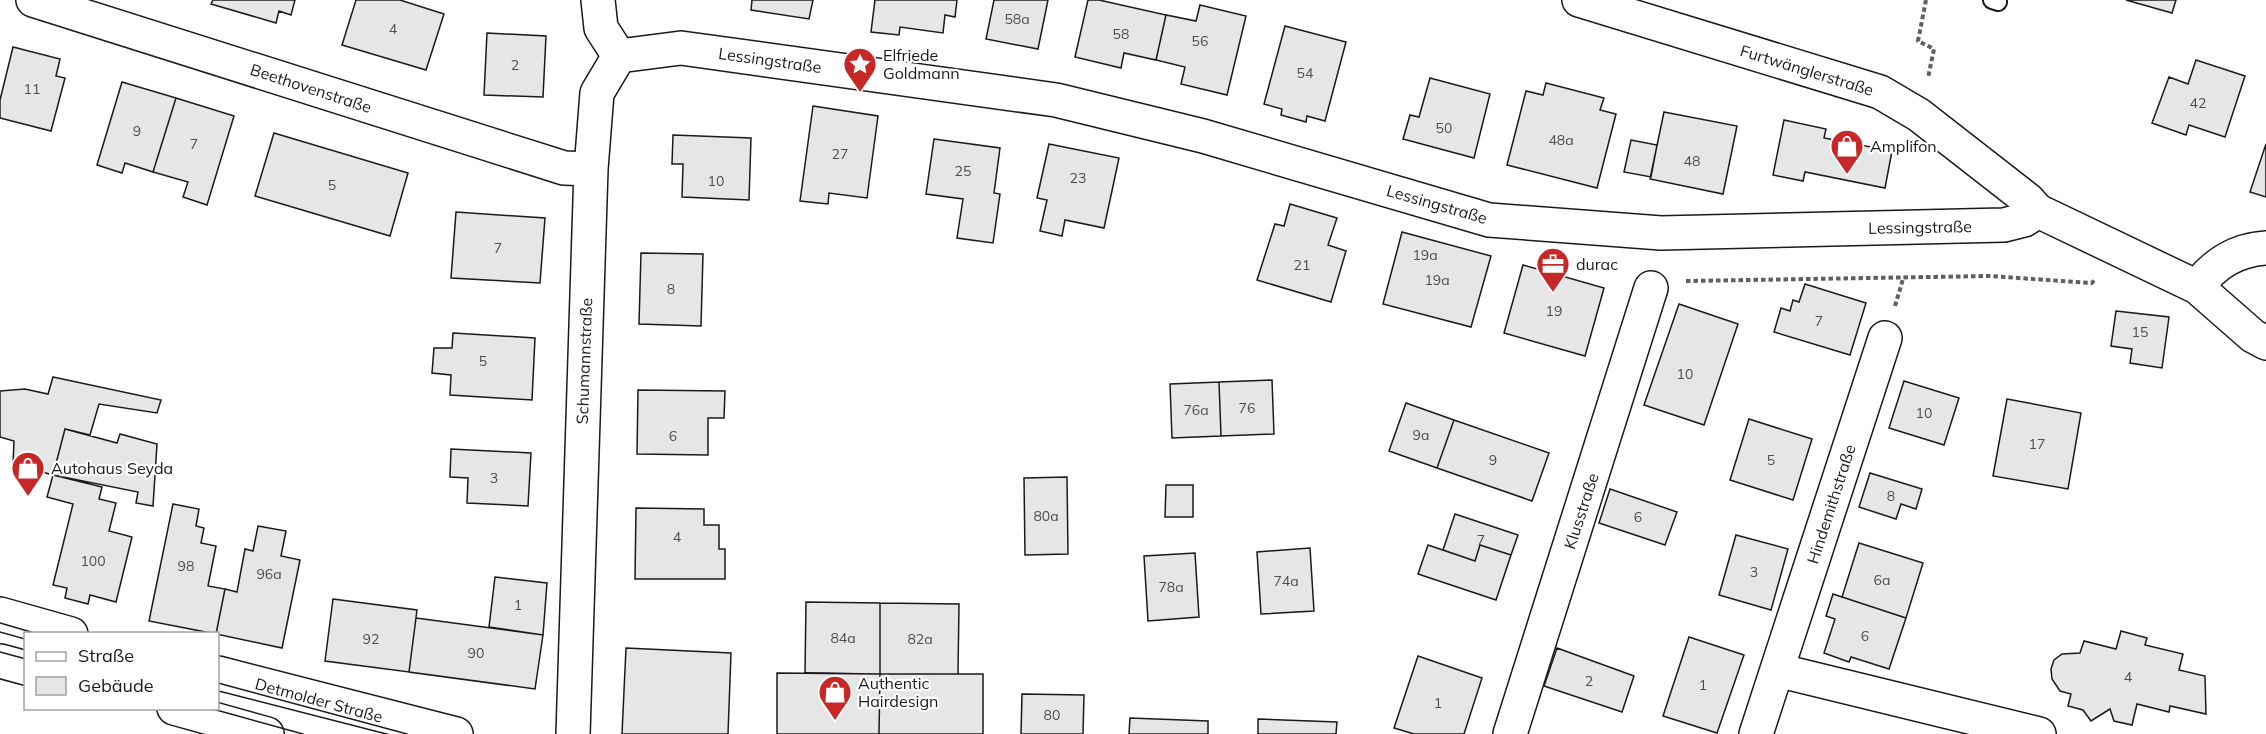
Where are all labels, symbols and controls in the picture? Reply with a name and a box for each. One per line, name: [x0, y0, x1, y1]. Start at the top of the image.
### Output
house number: 58a: [1004, 10, 1030, 28]
house number: 4: [389, 20, 398, 38]
house number: 58: [1113, 25, 1129, 43]
house number: 56: [1192, 32, 1208, 50]
street label: Furtwänglerstraße: [1738, 40, 1876, 100]
street label: Lessingstraße: [717, 43, 823, 77]
place label: Elfriede Goldmann: [883, 45, 960, 83]
place icon: Elfriede Goldmann: [842, 46, 878, 93]
house number: 2: [511, 56, 519, 74]
street label: Beethovenstraße: [248, 59, 374, 117]
house number: 54: [1297, 64, 1314, 82]
house number: 11: [24, 80, 40, 98]
house number: 42: [2190, 94, 2206, 112]
house number: 50: [1436, 119, 1452, 137]
house number: 9: [133, 122, 141, 140]
shop icon: Amplifon: [1829, 128, 1865, 175]
house number: 48a: [1548, 131, 1574, 149]
house number: 7: [190, 135, 198, 153]
place label: Amplifon: [1870, 136, 1937, 156]
house number: 27: [832, 145, 848, 163]
house number: 48: [1684, 152, 1700, 170]
house number: 25: [955, 162, 971, 180]
house number: 23: [1070, 169, 1086, 187]
house number: 10: [708, 172, 724, 190]
house number: 5: [328, 176, 336, 194]
street label: Lessingstraße: [1384, 180, 1490, 228]
street label: Lessingstraße: [1868, 216, 1972, 238]
house number: 7: [494, 239, 502, 257]
house number: 19a: [1412, 246, 1438, 264]
office icon: durac: [1535, 246, 1571, 293]
place label: durac: [1576, 254, 1618, 274]
house number: 21: [1294, 256, 1310, 274]
house number: 19a: [1424, 271, 1450, 289]
house number: 8: [667, 280, 675, 298]
street label: Schumannstraße: [572, 297, 596, 425]
house number: 19: [1546, 302, 1562, 320]
house number: 7: [1815, 312, 1823, 330]
house number: 15: [2132, 323, 2148, 341]
house number: 5: [479, 352, 487, 370]
house number: 10: [1677, 365, 1693, 383]
house number: 76: [1239, 399, 1255, 417]
house number: 76a: [1183, 401, 1209, 419]
house number: 10: [1916, 404, 1932, 422]
house number: 9a: [1413, 426, 1429, 444]
house number: 6: [669, 427, 677, 445]
house number: 17: [2029, 435, 2045, 453]
street label: Hindemithstraße: [1802, 442, 1860, 566]
shop icon: Autohaus Seyda: [10, 450, 46, 497]
house number: 9: [1489, 451, 1497, 469]
house number: 5: [1767, 451, 1775, 469]
place label: Autohaus Seyda: [51, 458, 173, 478]
house number: 3: [490, 469, 498, 487]
street label: Klusstraße: [1559, 470, 1603, 552]
house number: 8: [1887, 487, 1895, 505]
house number: 80a: [1033, 507, 1059, 525]
house number: 6: [1634, 508, 1642, 526]
house number: 4: [673, 528, 682, 546]
house number: 7: [1477, 531, 1485, 549]
house number: 100: [80, 552, 106, 570]
house number: 98: [178, 557, 194, 575]
house number: 3: [1750, 563, 1758, 581]
house number: 96a: [256, 565, 282, 583]
house number: 6a: [1874, 571, 1890, 589]
house number: 74a: [1273, 572, 1299, 590]
house number: 78a: [1158, 578, 1184, 596]
house number: 1: [514, 596, 522, 614]
house number: 6: [1861, 627, 1869, 645]
house number: 84a: [830, 629, 856, 647]
house number: 92: [363, 630, 379, 648]
house number: 82a: [907, 630, 933, 648]
legend: [24, 632, 219, 710]
text: Straße: [78, 644, 134, 667]
house number: 90: [468, 644, 484, 662]
house number: 4: [2124, 668, 2133, 686]
house number: 2: [1585, 672, 1593, 690]
street label: Detmolder Straße: [253, 673, 385, 727]
place label: Authentic Hairdesign: [858, 673, 938, 711]
text: Gebäude: [78, 674, 154, 697]
shop icon: Authentic Hairdesign: [817, 674, 853, 721]
house number: 1: [1699, 676, 1707, 694]
house number: 1: [1434, 694, 1442, 712]
house number: 80: [1044, 706, 1060, 724]

